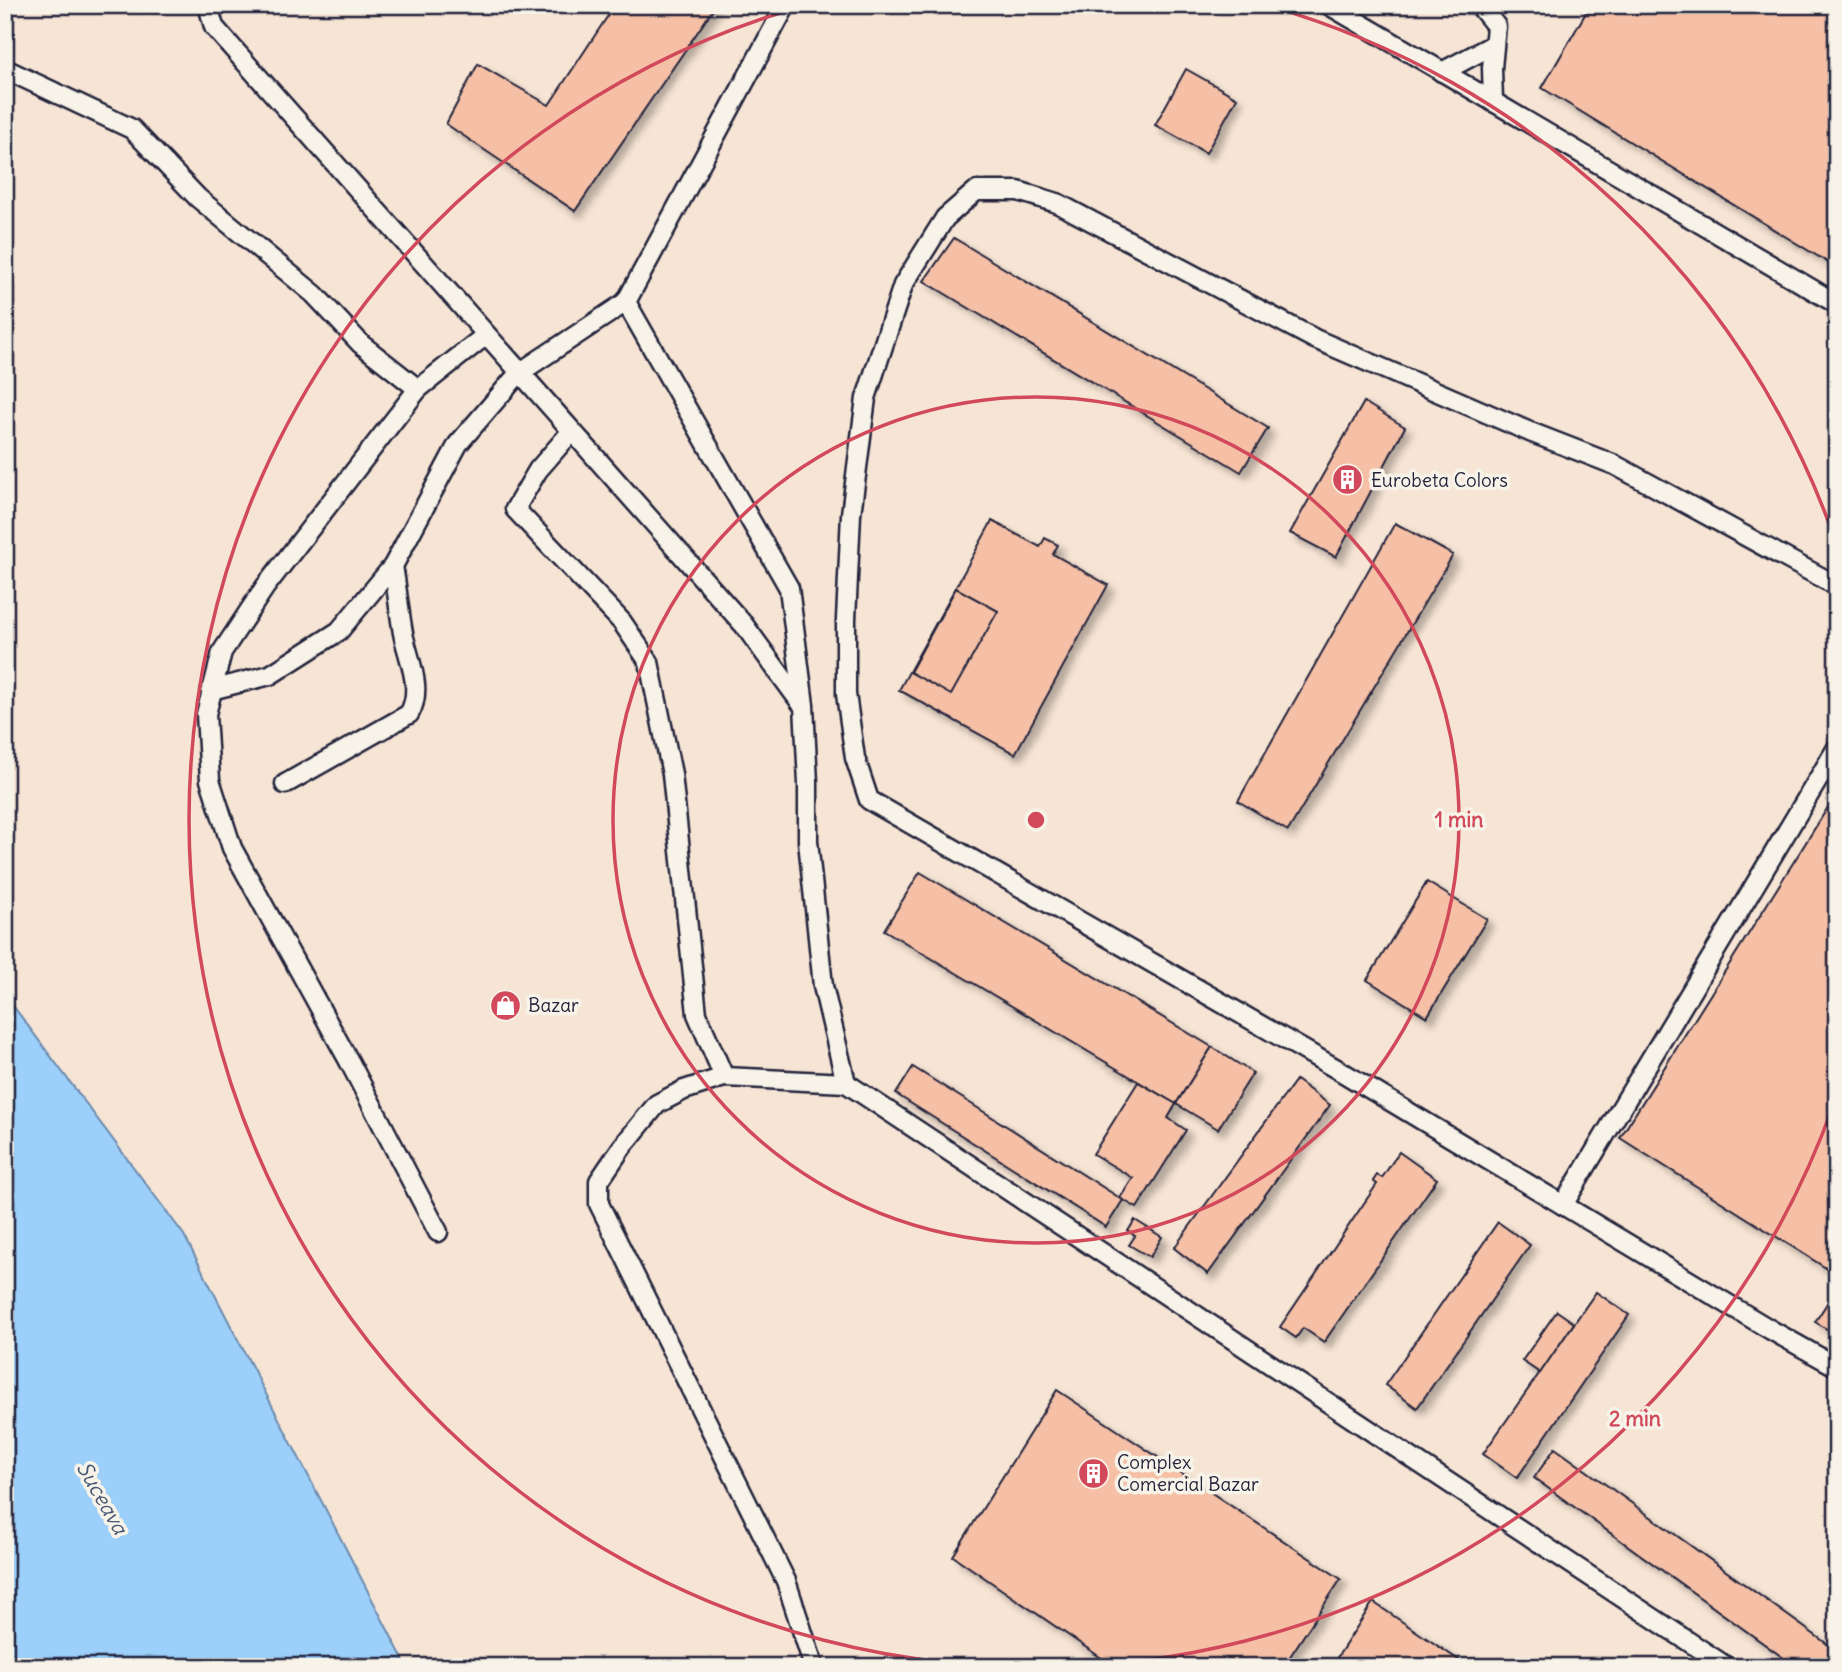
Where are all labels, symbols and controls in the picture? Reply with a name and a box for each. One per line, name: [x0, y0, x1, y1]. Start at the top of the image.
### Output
building icon: Eurobeta Colors: [1331, 463, 1365, 497]
place label: Eurobeta Colors: [1371, 468, 1508, 492]
text: 1 min: [1435, 806, 1483, 833]
centre of rings: [1024, 808, 1048, 832]
shop icon: Bazar: [488, 988, 522, 1022]
place label: Bazar: [528, 993, 579, 1017]
text: 2 min: [1609, 1405, 1661, 1432]
place label: Complex Comercial Bazar: [1117, 1450, 1259, 1496]
building icon: Complex Comercial Bazar: [1077, 1456, 1111, 1490]
water label: Suceava: [71, 1457, 135, 1540]

